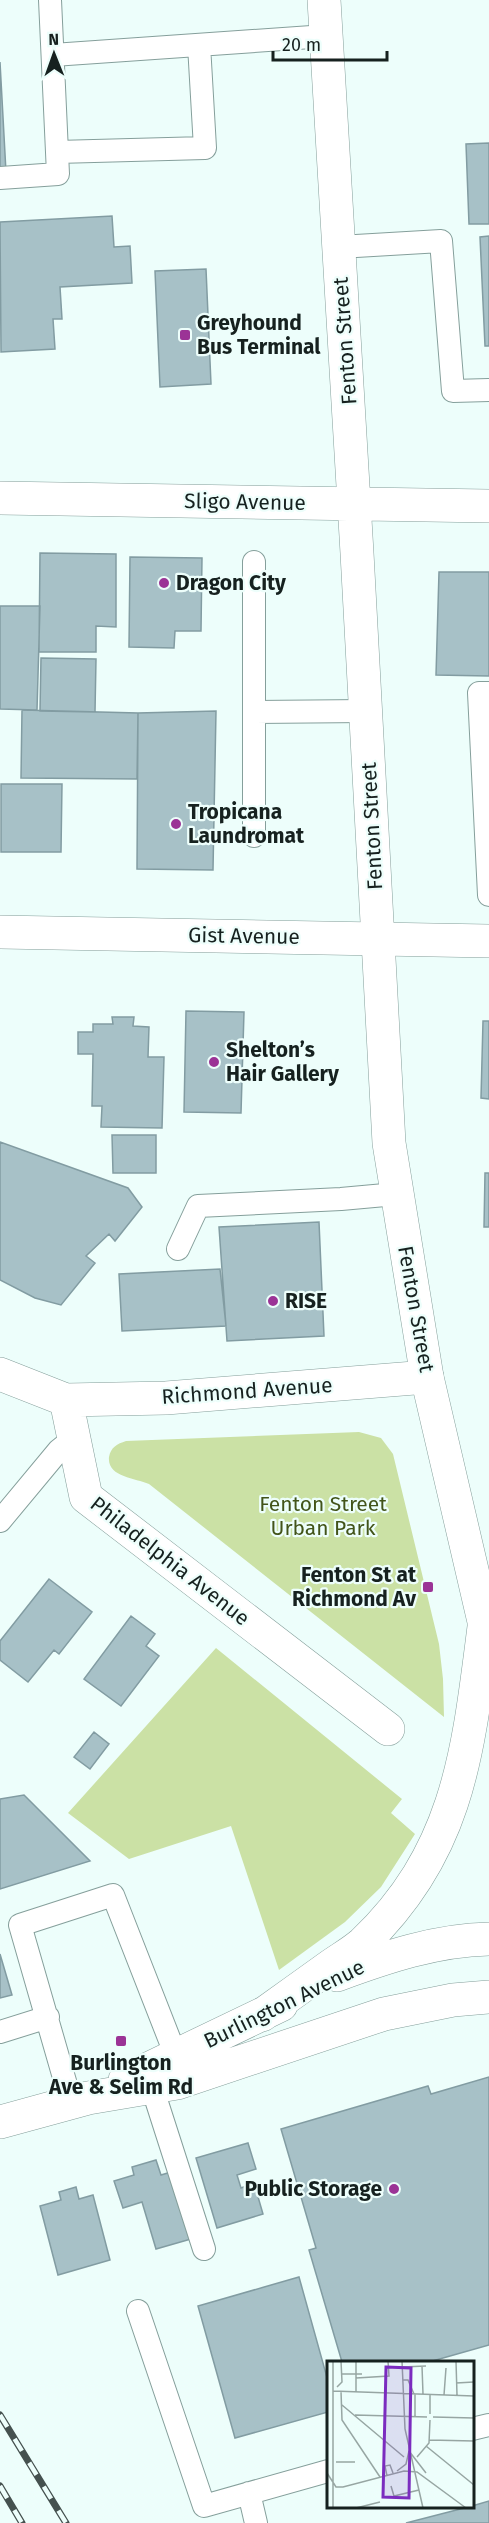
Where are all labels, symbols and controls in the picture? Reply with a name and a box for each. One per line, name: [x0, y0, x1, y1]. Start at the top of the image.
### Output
north arrow: [24, 24, 84, 84]
scale bar: [273, 24, 387, 62]
text: N: [48, 30, 59, 49]
text: 20 m: [282, 34, 321, 56]
street label: Fenton Street: [328, 276, 362, 406]
place label: Greyhound Bus Terminal: [197, 310, 321, 360]
marker: Greyhound Bus Terminal: [178, 328, 192, 342]
street label: Sligo Avenue: [184, 488, 306, 516]
place label: Dragon City: [176, 570, 286, 596]
marker: Dragon City: [157, 576, 171, 590]
street label: Fenton Street: [356, 761, 388, 890]
place label: Tropicana Laundromat: [188, 799, 305, 849]
marker: Tropicana Laundromat: [169, 817, 183, 831]
street label: Gist Avenue: [188, 922, 300, 950]
place label: Shelton’s Hair Gallery: [226, 1037, 339, 1087]
marker: Shelton’s Hair Gallery: [207, 1055, 221, 1069]
street label: Fenton Street: [392, 1244, 440, 1375]
place label: RISE: [285, 1288, 327, 1314]
marker: RISE: [266, 1294, 280, 1308]
street label: Richmond Avenue: [161, 1372, 333, 1410]
street label: Philadelphia Avenue: [85, 1491, 255, 1631]
park label: Fenton Street Urban Park: [259, 1491, 387, 1541]
place label: Fenton St at Richmond Av: [292, 1562, 417, 1612]
marker: Fenton St at Richmond Av: [421, 1580, 435, 1594]
street label: Burlington Avenue: [199, 1954, 369, 2054]
marker: Burlington Ave & Selim Rd: [114, 2034, 128, 2048]
place label: Burlington Ave & Selim Rd: [48, 2050, 193, 2100]
place label: Public Storage: [245, 2176, 382, 2202]
marker: Public Storage: [387, 2182, 401, 2196]
inset map: [327, 2361, 474, 2508]

